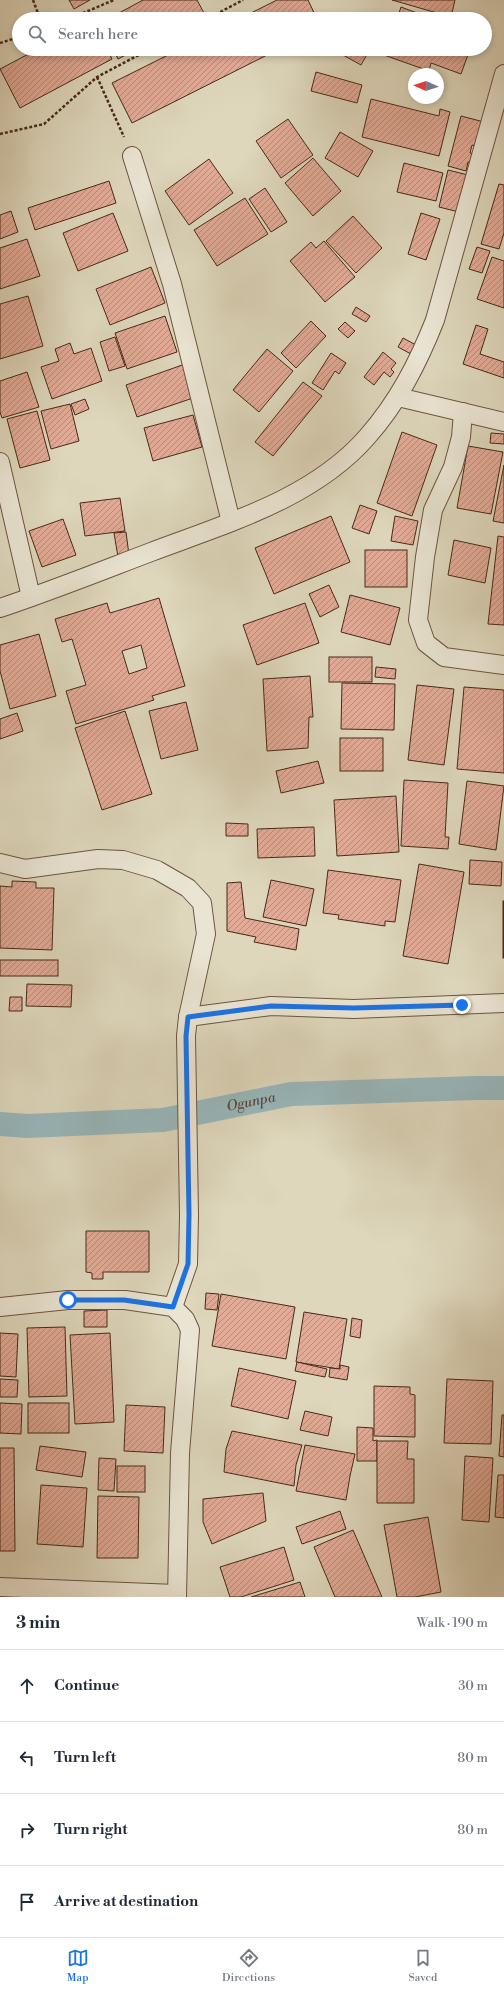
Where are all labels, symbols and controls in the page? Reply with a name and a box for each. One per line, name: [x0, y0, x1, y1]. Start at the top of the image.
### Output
search box: [12, 12, 492, 56]
icon: search: [26, 23, 48, 45]
text: Search here: [58, 25, 138, 44]
north arrow: [408, 68, 444, 104]
route end: [453, 996, 471, 1014]
water label: Ogunpa: [225, 1088, 277, 1116]
route start: [59, 1291, 77, 1309]
text: 3 min: [16, 1612, 60, 1634]
text: Walk · 190 m: [417, 1615, 488, 1631]
icon: ahead: [16, 1675, 38, 1697]
text: Continue: [54, 1676, 119, 1695]
text: 30 m: [458, 1678, 488, 1694]
icon: left: [16, 1747, 38, 1769]
text: Turn left: [54, 1748, 116, 1767]
text: 80 m: [457, 1750, 488, 1766]
icon: right: [16, 1819, 38, 1841]
text: Turn right: [54, 1820, 128, 1839]
text: 80 m: [457, 1822, 488, 1838]
icon: arrive: [16, 1891, 38, 1913]
text: Arrive at destination: [54, 1892, 198, 1911]
tab: Map: [67, 1947, 89, 1985]
tab: Directions: [222, 1947, 275, 1985]
tab: Saved: [408, 1947, 437, 1985]

